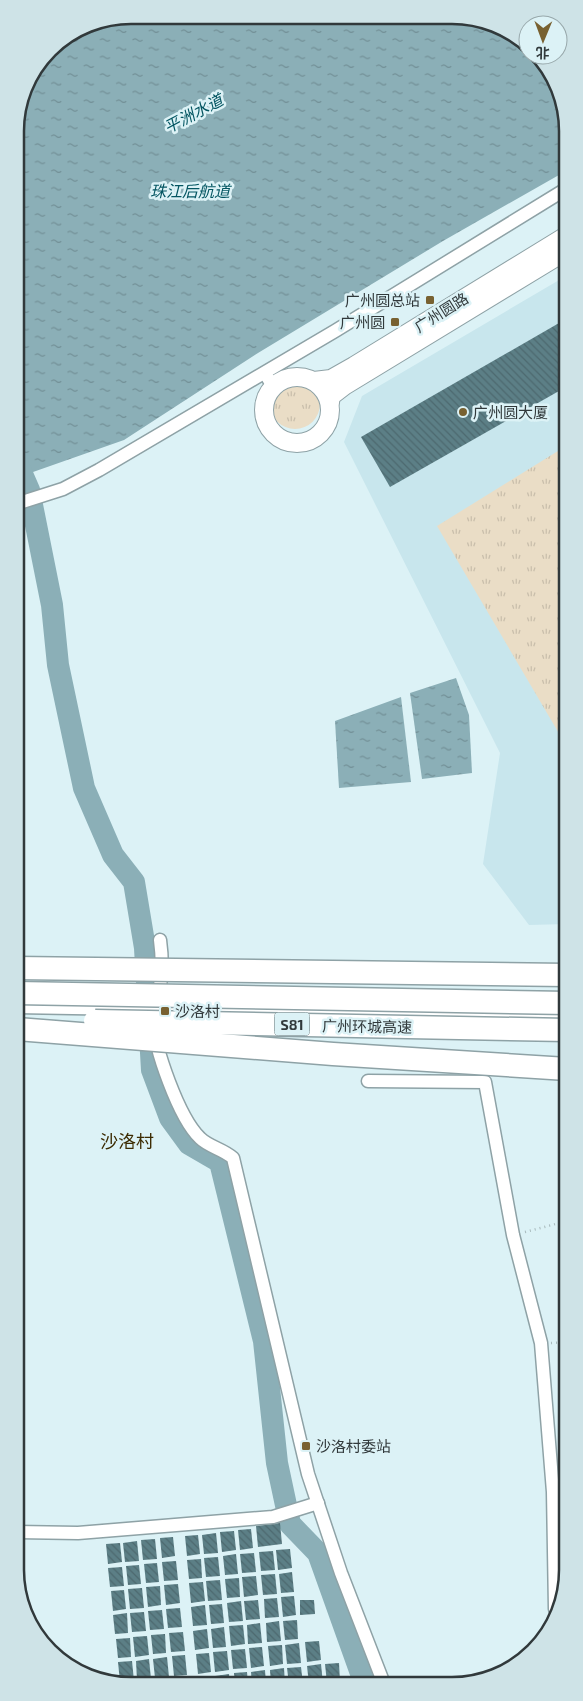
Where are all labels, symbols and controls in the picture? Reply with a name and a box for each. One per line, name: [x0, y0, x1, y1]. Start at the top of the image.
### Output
north arrow: [518, 15, 568, 65]
text: 北: [536, 45, 550, 62]
water label: 平洲水道: [160, 89, 227, 136]
water label: 珠江后航道: [150, 181, 232, 200]
street label: 广州圆路: [411, 288, 471, 336]
place label: 广州圆总站: [345, 291, 420, 309]
marker: 广州圆总站: [424, 294, 436, 306]
place label: 广州圆: [340, 313, 385, 331]
marker: 广州圆: [389, 316, 401, 328]
place label: 广州圆大厦: [473, 403, 548, 421]
marker: 广州圆大厦: [457, 406, 469, 418]
place label: 沙洛村: [175, 1002, 220, 1020]
marker: 沙洛村: [159, 1005, 171, 1017]
road number: S81: [274, 1012, 310, 1036]
street label: 广州环城高速: [322, 1016, 412, 1036]
district label: 沙洛村: [100, 1130, 154, 1152]
place label: 沙洛村委站: [316, 1437, 391, 1455]
marker: 沙洛村委站: [300, 1440, 312, 1452]

